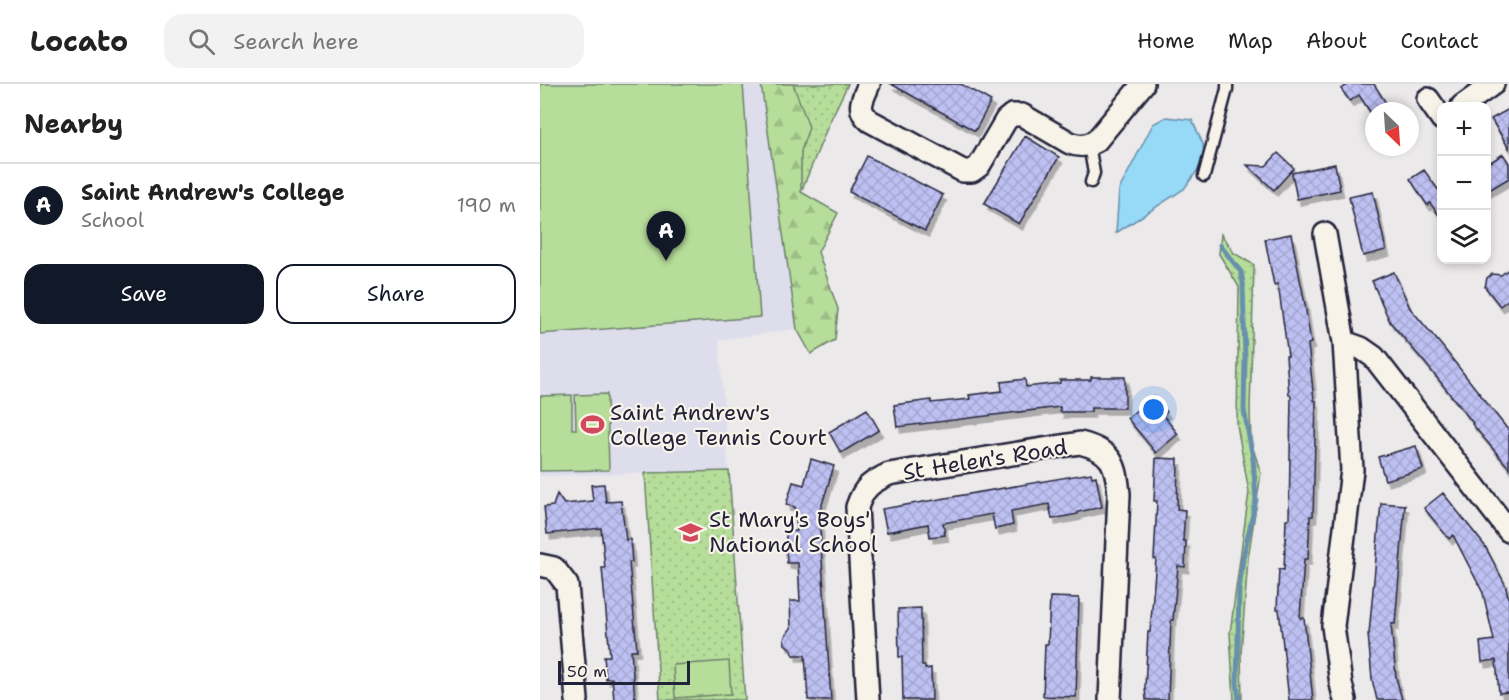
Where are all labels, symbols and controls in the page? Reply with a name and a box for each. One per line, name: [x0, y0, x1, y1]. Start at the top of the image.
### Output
search box: [164, 14, 584, 68]
text: Locato: [30, 22, 128, 60]
icon: search: [185, 25, 218, 58]
text: Search here: [233, 27, 359, 56]
text: Home: [1137, 27, 1195, 55]
text: Map: [1228, 27, 1273, 55]
text: About: [1306, 27, 1367, 55]
text: Contact: [1400, 27, 1479, 55]
north arrow: [1365, 102, 1419, 156]
map controls: [1437, 102, 1491, 264]
button: +: [1437, 102, 1491, 156]
text: Nearby: [24, 106, 123, 141]
button: −: [1437, 156, 1491, 210]
text: Saint Andrew's College: [81, 178, 345, 207]
text: A: [36, 192, 51, 218]
text: 190 m: [457, 192, 516, 218]
text: School: [81, 207, 144, 233]
button: layers: [1437, 210, 1491, 264]
pin: A: [646, 212, 686, 261]
button: Save: [24, 264, 264, 324]
button: Share: [276, 264, 516, 324]
your location: [1139, 395, 1168, 424]
place label: Saint Andrew's College Tennis Court: [610, 398, 827, 452]
sports icon: Saint Andrew's College Tennis Court: [579, 412, 605, 438]
street label: St Helen's Road: [901, 432, 1070, 487]
place label: St Mary's Boys' National School: [709, 505, 878, 559]
school or university icon: St Mary's Boys' National School: [678, 519, 704, 545]
scale bar: [558, 658, 690, 686]
text: 50 m: [567, 661, 607, 682]

